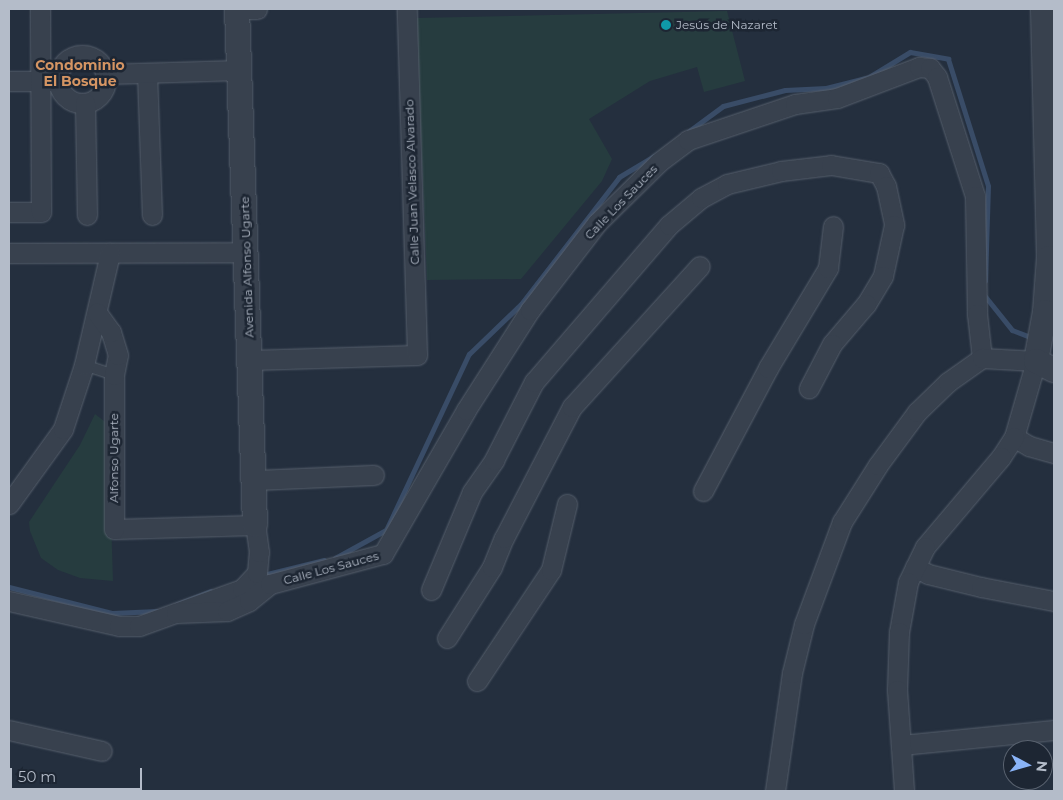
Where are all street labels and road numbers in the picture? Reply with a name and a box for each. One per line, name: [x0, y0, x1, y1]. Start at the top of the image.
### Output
street label: Calle Juan Velasco Alvarado: [402, 99, 422, 265]
street label: Calle Los Sauces: [582, 162, 660, 242]
street label: Avenida Alfonso Ugarte: [237, 196, 257, 338]
street label: Alfonso Ugarte: [107, 413, 121, 503]
street label: Calle Los Sauces: [282, 548, 380, 588]

